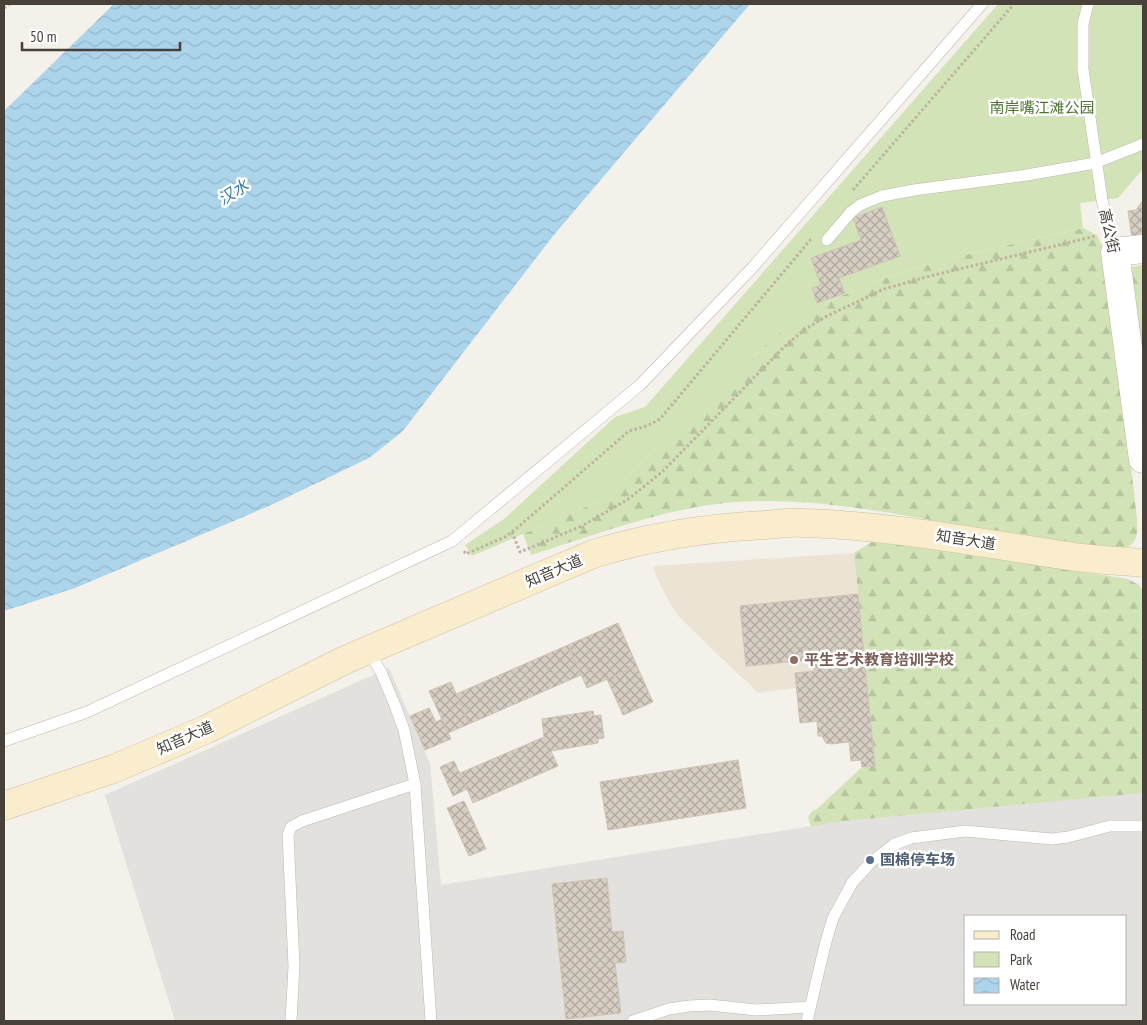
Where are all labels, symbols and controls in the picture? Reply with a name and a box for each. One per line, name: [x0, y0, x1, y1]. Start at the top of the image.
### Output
scale bar: [22, 20, 180, 52]
text: 50 m: [30, 27, 56, 46]
park label: 南岸嘴江滩公园: [989, 98, 1095, 117]
water label: 汉水: [214, 175, 253, 209]
street label: 高公街: [1095, 207, 1124, 255]
street label: 知音大道: [935, 525, 997, 554]
street label: 知音大道: [522, 550, 585, 591]
place label: 平生艺术教育培训学校: [804, 650, 954, 669]
marker: 平生艺术教育培训学校: [788, 654, 800, 666]
street label: 知音大道: [154, 717, 216, 758]
place label: 国棉停车场: [880, 850, 955, 869]
marker: 国棉停车场: [864, 854, 876, 866]
legend: [964, 915, 1127, 1005]
text: Road: [1010, 925, 1036, 944]
text: Park: [1010, 950, 1032, 969]
text: Water: [1010, 975, 1041, 994]

